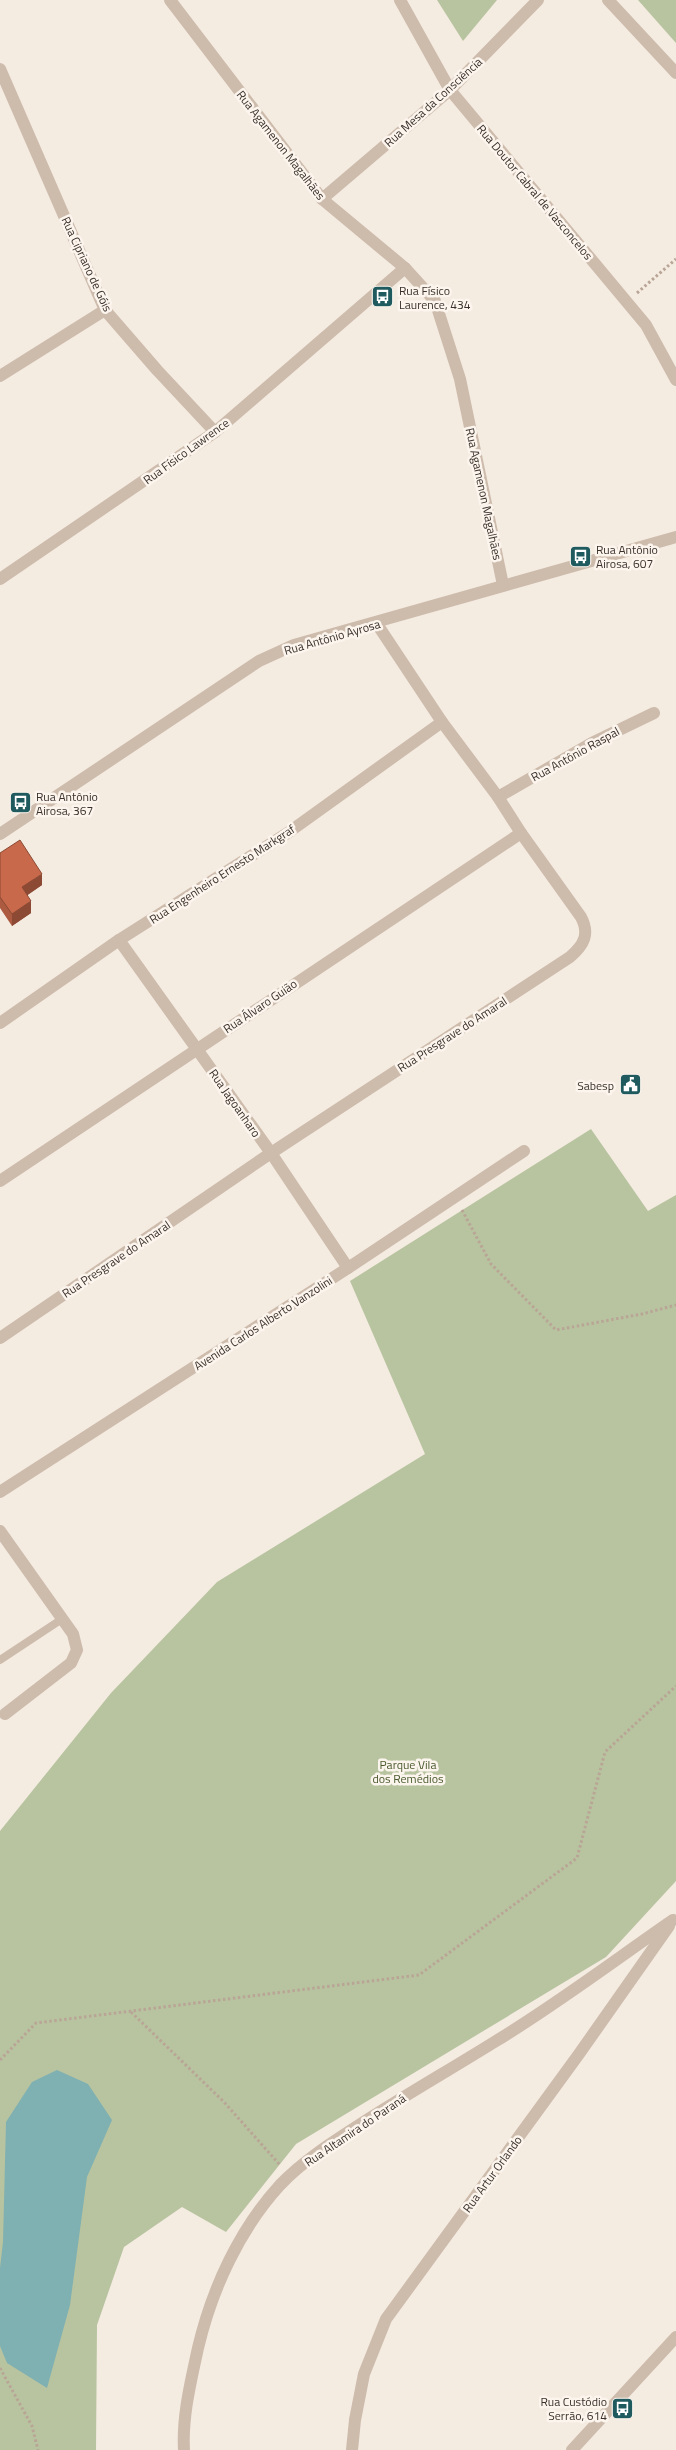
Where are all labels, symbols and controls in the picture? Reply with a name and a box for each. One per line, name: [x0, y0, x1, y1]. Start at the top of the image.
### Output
street label: Rua Mesa da Consciência: [380, 53, 486, 151]
street label: Rua Agamenon Magalhães: [232, 86, 330, 204]
street label: Rua Doutor Cabral de Vasconcelos: [473, 120, 598, 264]
street label: Rua Cipriano de Góis: [57, 213, 118, 315]
place label: Rua Físico Laurence, 434: [399, 281, 471, 314]
bus stop icon: Rua Físico Laurence, 434: [371, 285, 395, 309]
street label: Rua Físico Lawrence: [139, 413, 233, 489]
street label: Rua Agamenon Magalhães: [461, 426, 507, 562]
place label: Rua Antônio Airosa, 607: [596, 540, 658, 573]
bus stop icon: Rua Antônio Airosa, 607: [568, 544, 592, 568]
street label: Rua Antônio Ayrosa: [282, 614, 382, 660]
street label: Rua Antônio Raspal: [527, 722, 623, 786]
place label: Rua Antônio Airosa, 367: [36, 787, 98, 820]
bus stop icon: Rua Antônio Airosa, 367: [8, 791, 32, 815]
street label: Rua Engenheiro Ernesto Markgraf: [145, 820, 299, 928]
street label: Rua Álvaro Guião: [219, 974, 301, 1038]
street label: Rua Presgrave do Amaral: [393, 991, 511, 1077]
street label: Rua Jagoanharo: [204, 1065, 266, 1141]
public building icon: Sabesp: [618, 1073, 642, 1097]
place label: Sabesp: [577, 1076, 614, 1095]
street label: Rua Presgrave do Amaral: [58, 1216, 174, 1302]
street label: Avenida Carlos Alberto Vanzolini: [190, 1271, 336, 1375]
park label: Parque Vila dos Remédios: [372, 1755, 444, 1788]
street label: Rua Altamira do Paraná: [300, 2089, 410, 2171]
street label: Rua Artur Orlando: [458, 2132, 526, 2216]
place label: Rua Custódio Serrão, 614: [540, 2392, 607, 2425]
bus stop icon: Rua Custódio Serrão, 614: [611, 2396, 635, 2420]

